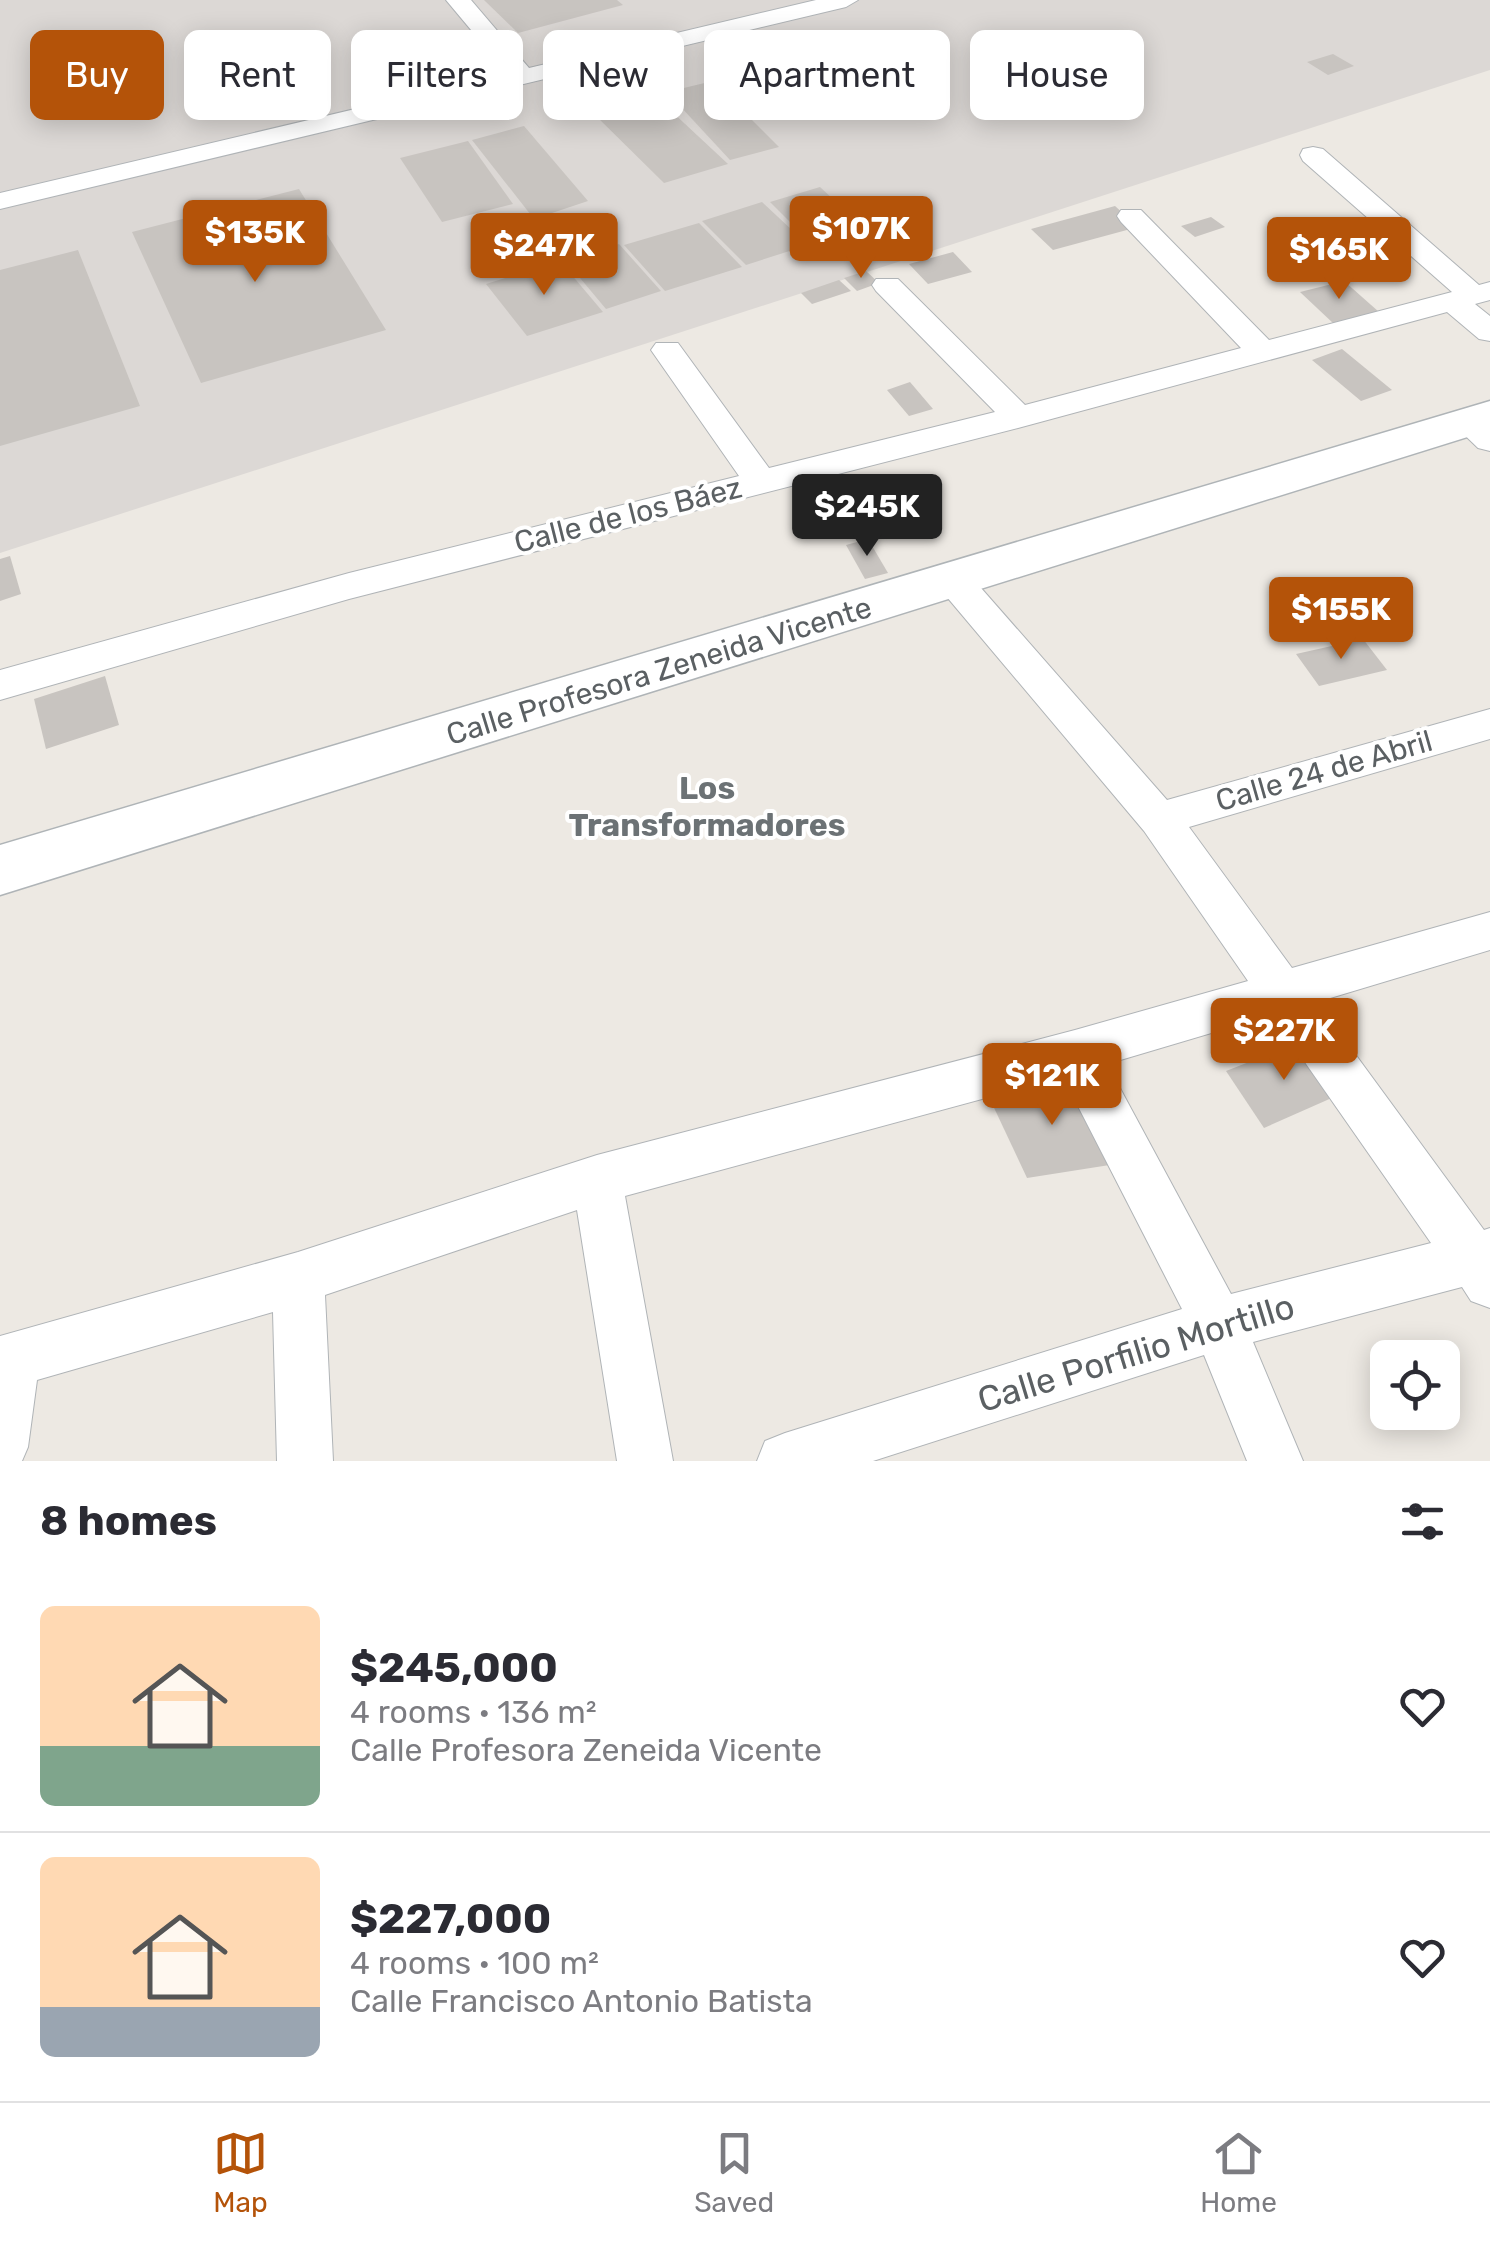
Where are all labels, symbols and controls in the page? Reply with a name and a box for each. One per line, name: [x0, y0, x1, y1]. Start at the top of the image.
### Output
chip: Buy: [30, 30, 164, 120]
chip: Rent: [184, 30, 331, 120]
chip: Filters: [351, 30, 523, 120]
chip: New: [543, 30, 684, 120]
chip: Apartment: [704, 30, 950, 120]
chip: House: [970, 30, 1144, 120]
pin: $107K: [791, 196, 931, 281]
pin: $135K: [185, 200, 325, 285]
text: $107K: [812, 209, 910, 247]
text: $135K: [205, 213, 305, 251]
pin: $247K: [474, 213, 614, 298]
pin: $165K: [1269, 217, 1409, 302]
text: $247K: [493, 226, 595, 264]
text: $165K: [1289, 230, 1389, 268]
street label: Calle de los Báez: [511, 469, 745, 561]
pin: $245K: [797, 474, 937, 559]
text: $245K: [814, 487, 920, 525]
pin: $155K: [1271, 577, 1411, 662]
street label: Calle Profesora Zeneida Vicente: [442, 589, 876, 753]
text: $155K: [1291, 590, 1391, 628]
street label: Calle 24 de Abril: [1212, 723, 1436, 819]
district label: Los Transformadores: [569, 769, 845, 844]
pin: $227K: [1214, 998, 1354, 1083]
text: $227K: [1233, 1011, 1335, 1049]
pin: $121K: [982, 1043, 1122, 1128]
text: $121K: [1004, 1056, 1100, 1094]
street label: Calle Porfilio Mortillo: [973, 1285, 1299, 1421]
map controls: [1370, 1340, 1460, 1430]
button: locate: [1370, 1340, 1460, 1430]
icon: filters: [1395, 1494, 1450, 1549]
text: 8 homes: [40, 1496, 217, 1546]
text: $245,000: [350, 1643, 558, 1693]
icon: home: [120, 1646, 240, 1766]
icon: heart: [1395, 1679, 1450, 1734]
text: 4 rooms · 136 m²: [350, 1693, 597, 1731]
text: Calle Profesora Zeneida Vicente: [350, 1731, 822, 1769]
text: $227,000: [350, 1894, 551, 1944]
icon: home: [120, 1897, 240, 2017]
icon: heart: [1395, 1930, 1450, 1985]
text: 4 rooms · 100 m²: [350, 1944, 599, 1982]
text: Calle Francisco Antonio Batista: [350, 1982, 813, 2020]
tab: Map: [213, 2126, 268, 2219]
tab: Saved: [694, 2126, 774, 2219]
tab: Home: [1200, 2126, 1277, 2219]

